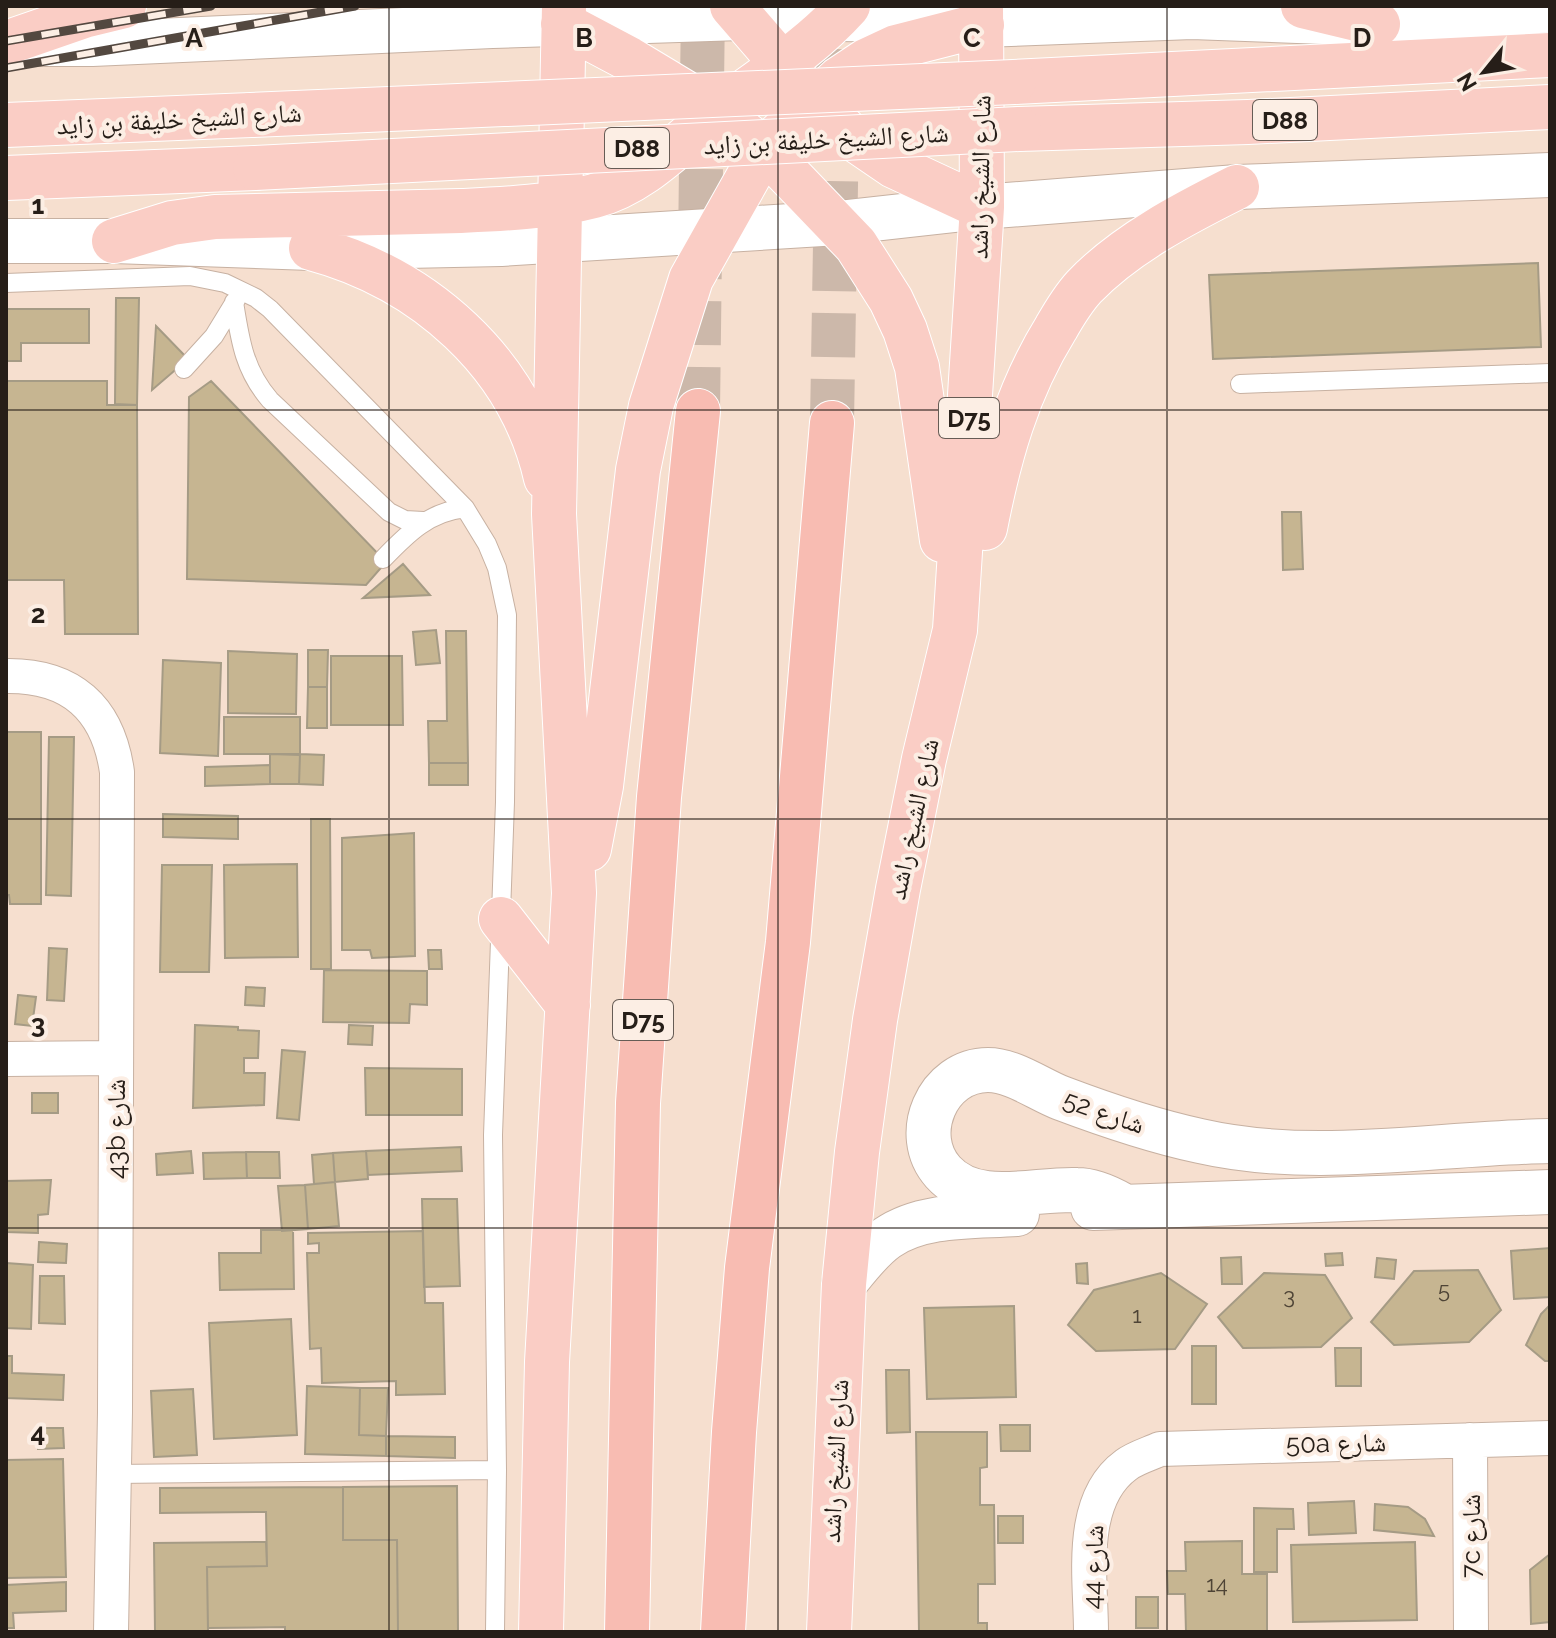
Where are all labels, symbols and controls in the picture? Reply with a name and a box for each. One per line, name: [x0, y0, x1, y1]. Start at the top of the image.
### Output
text: A: [185, 23, 203, 53]
text: B: [575, 23, 593, 53]
text: C: [963, 23, 981, 53]
text: D: [1353, 23, 1371, 53]
north arrow: [1444, 32, 1524, 112]
text: N: [1451, 68, 1482, 96]
street label: شارع الشيخ راشد: [964, 95, 998, 259]
street label: شارع الشيخ خليفة بن زايد: [56, 98, 302, 142]
road number: D88: [1253, 100, 1317, 140]
street label: شارع الشيخ خليفة بن زايد: [703, 118, 949, 162]
road number: D88: [605, 128, 669, 168]
text: 1: [32, 190, 45, 220]
road number: D75: [939, 398, 999, 438]
text: 2: [31, 599, 45, 629]
street label: شارع الشيخ راشد: [881, 736, 947, 903]
road number: D75: [613, 1000, 673, 1040]
text: 3: [31, 1009, 45, 1039]
street label: 43b شارع: [101, 1079, 132, 1179]
street label: شارع 52: [1059, 1084, 1148, 1141]
house number: 5: [1438, 1277, 1450, 1303]
house number: 3: [1283, 1283, 1295, 1309]
house number: 1: [1132, 1302, 1142, 1328]
street label: شارع الشيخ راشد: [816, 1378, 856, 1544]
text: 4: [31, 1418, 45, 1448]
street label: 50a شارع: [1286, 1427, 1386, 1460]
street label: 7c شارع: [1456, 1494, 1487, 1578]
street label: شارع 44: [1077, 1524, 1110, 1610]
house number: 14: [1206, 1571, 1228, 1597]

